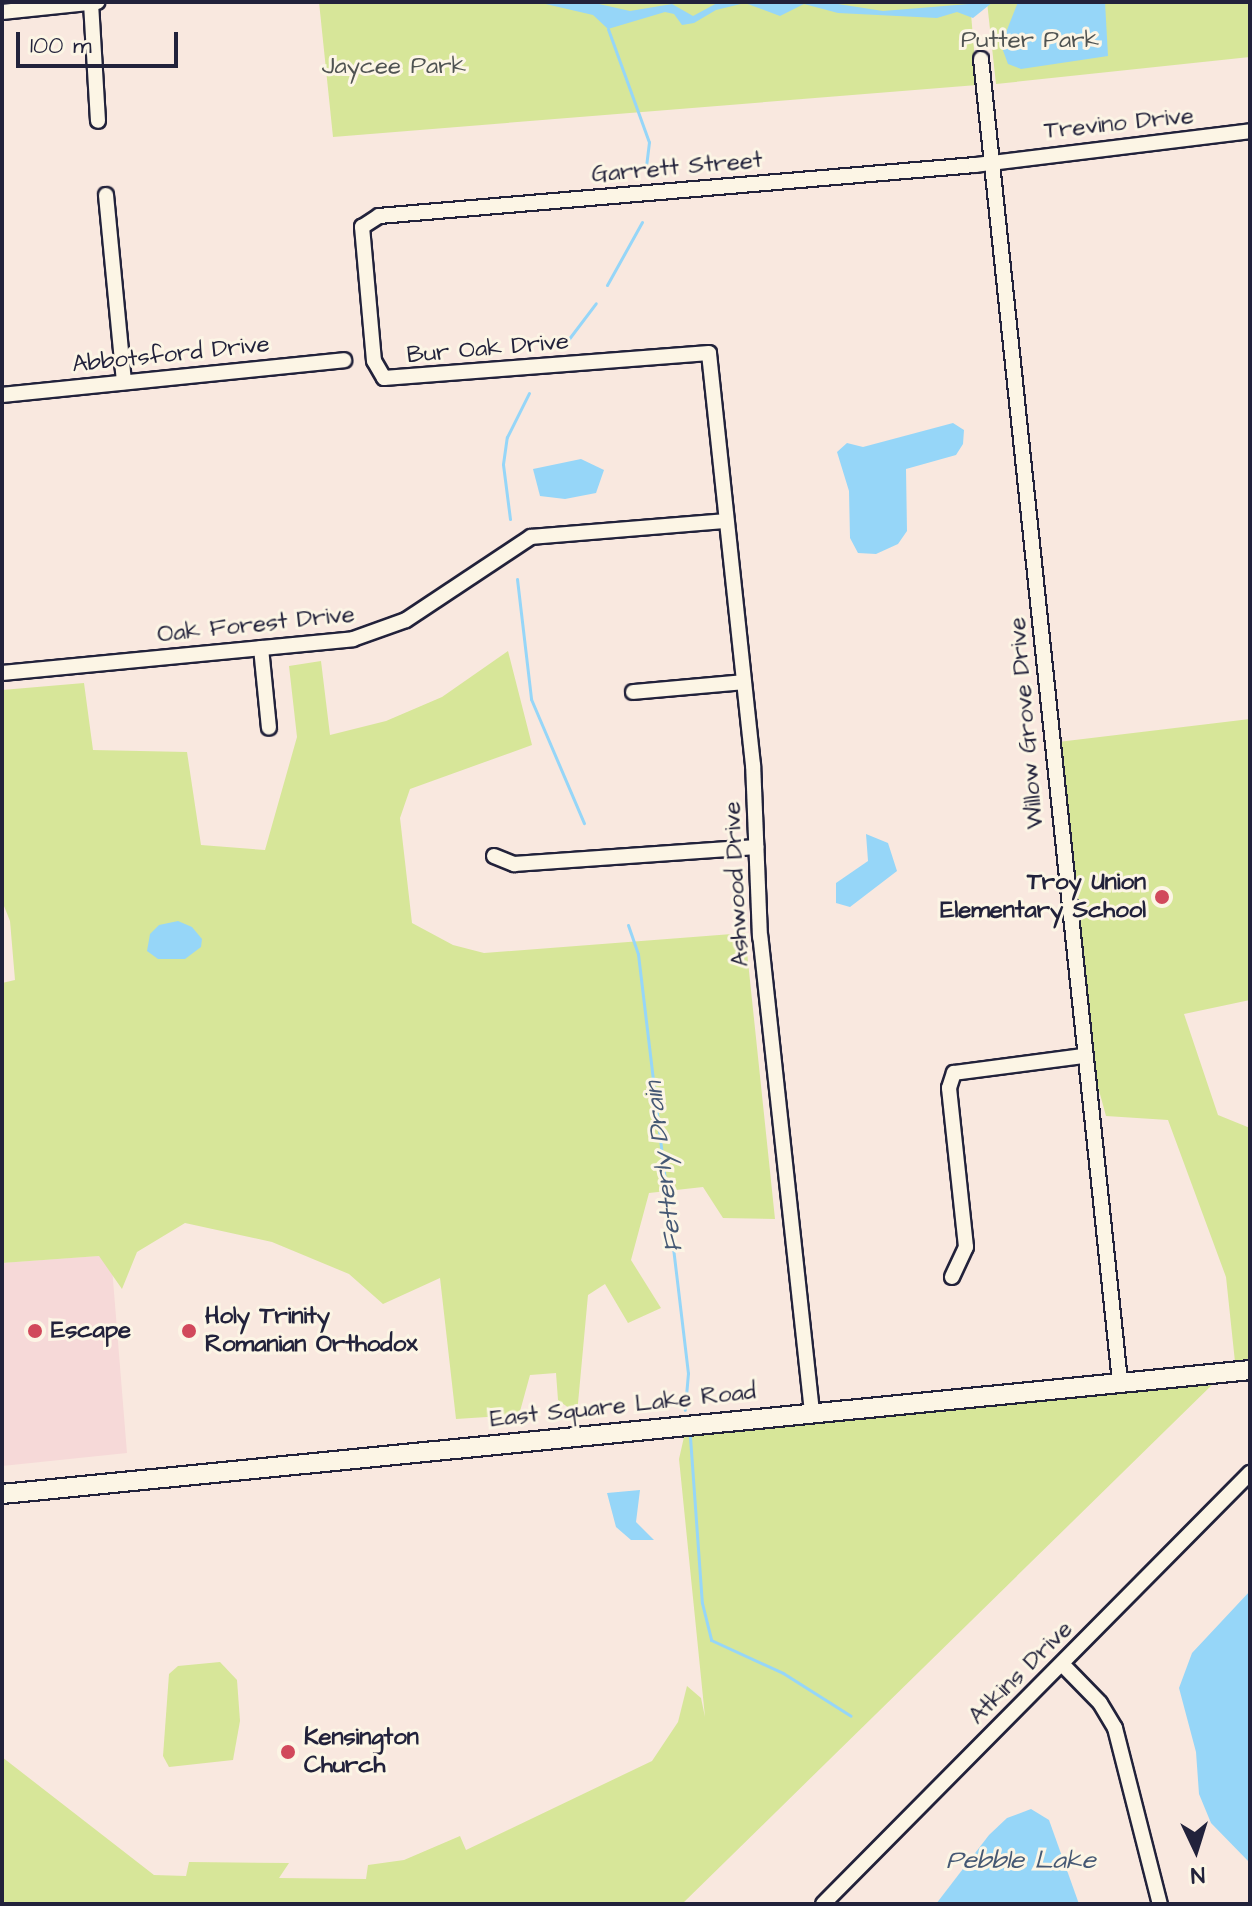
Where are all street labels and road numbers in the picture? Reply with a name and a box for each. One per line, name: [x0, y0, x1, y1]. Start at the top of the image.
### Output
street label: Trevino Drive: [1043, 102, 1195, 146]
street label: Garrett Street: [590, 146, 764, 190]
street label: Bur Oak Drive: [406, 328, 570, 370]
street label: Abbotsford Drive: [71, 330, 271, 380]
street label: Oak Forest Drive: [156, 600, 356, 650]
street label: Willow Grove Drive: [1003, 616, 1051, 830]
street label: Ashwood Drive: [718, 801, 756, 967]
street label: East Square Lake Road: [489, 1378, 757, 1434]
street label: Atkins Drive: [963, 1615, 1079, 1731]

